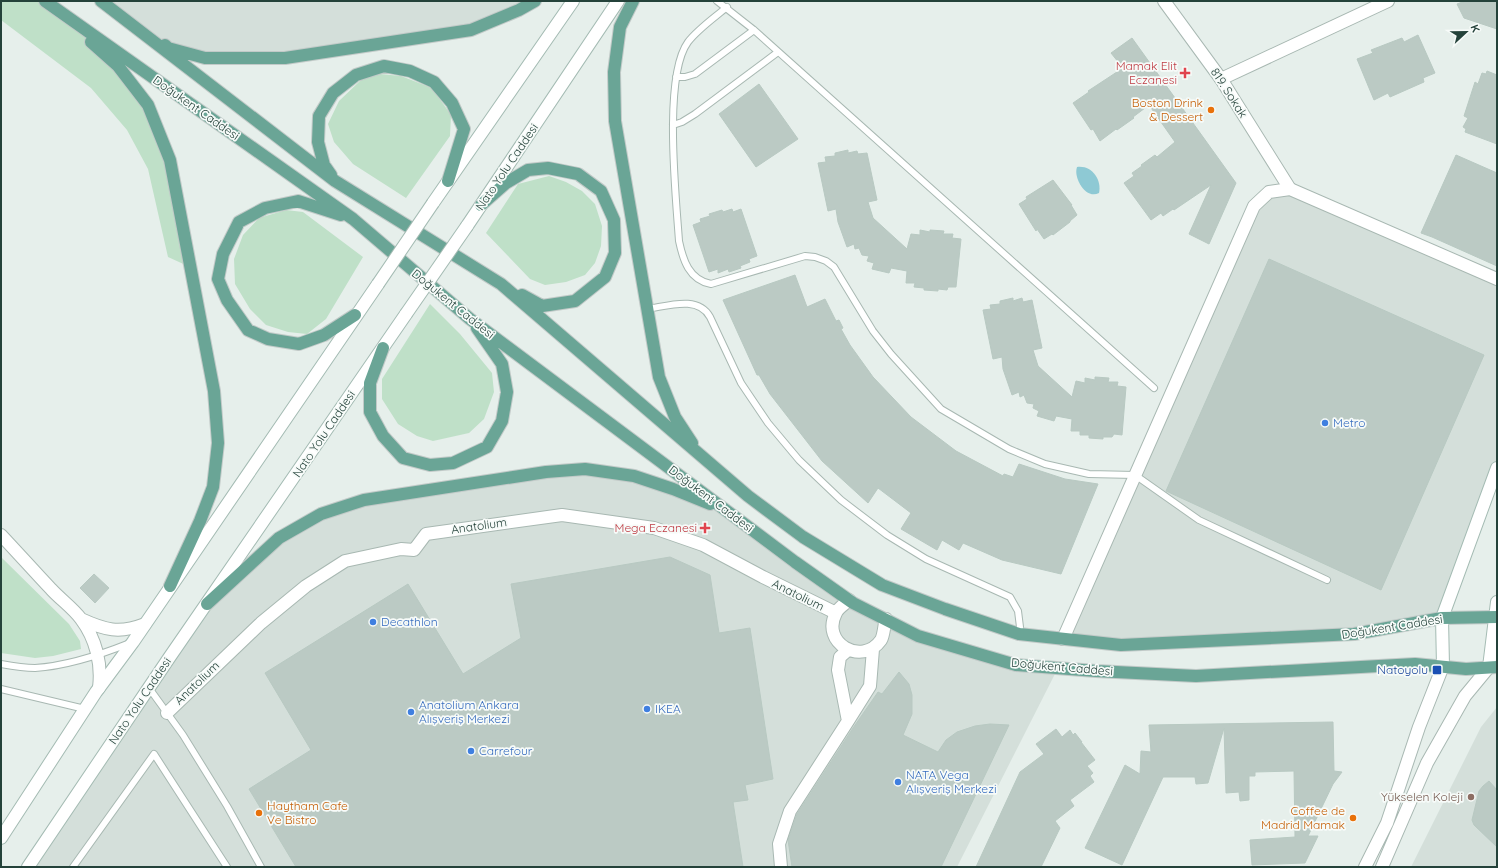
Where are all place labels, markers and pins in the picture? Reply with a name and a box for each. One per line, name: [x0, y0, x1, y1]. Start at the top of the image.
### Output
place label: Mamak Elit Eczanesi: [1116, 58, 1177, 87]
marker: Mamak Elit Eczanesi: [1180, 68, 1190, 78]
place label: Boston Drink & Dessert: [1132, 95, 1203, 124]
marker: Boston Drink & Dessert: [1206, 105, 1216, 115]
place label: Metro: [1333, 415, 1365, 430]
marker: Metro: [1320, 418, 1330, 428]
place label: Mega Eczanesi: [614, 520, 697, 535]
marker: Mega Eczanesi: [700, 523, 710, 533]
place label: Decathlon: [381, 614, 438, 629]
marker: Decathlon: [368, 617, 378, 627]
place label: Natoyolu: [1377, 662, 1428, 677]
marker: Natoyolu: [1431, 664, 1443, 676]
place label: Anatolium Ankara Alışveriş Merkezi: [419, 697, 519, 726]
place label: IKEA: [655, 701, 681, 716]
marker: IKEA: [642, 704, 652, 714]
marker: Anatolium Ankara Alışveriş Merkezi: [406, 707, 416, 717]
place label: Carrefour: [479, 743, 533, 758]
marker: Carrefour: [466, 746, 476, 756]
place label: NATA Vega Alışveriş Merkezi: [906, 767, 996, 796]
marker: NATA Vega Alışveriş Merkezi: [893, 777, 903, 787]
place label: Yükselen Koleji: [1381, 789, 1463, 804]
marker: Yükselen Koleji: [1466, 792, 1476, 802]
place label: Haytham Cafe Ve Bistro: [267, 798, 348, 827]
place label: Coffee de Madrid Mamak: [1261, 803, 1345, 832]
marker: Haytham Cafe Ve Bistro: [254, 808, 264, 818]
marker: Coffee de Madrid Mamak: [1348, 813, 1358, 823]

